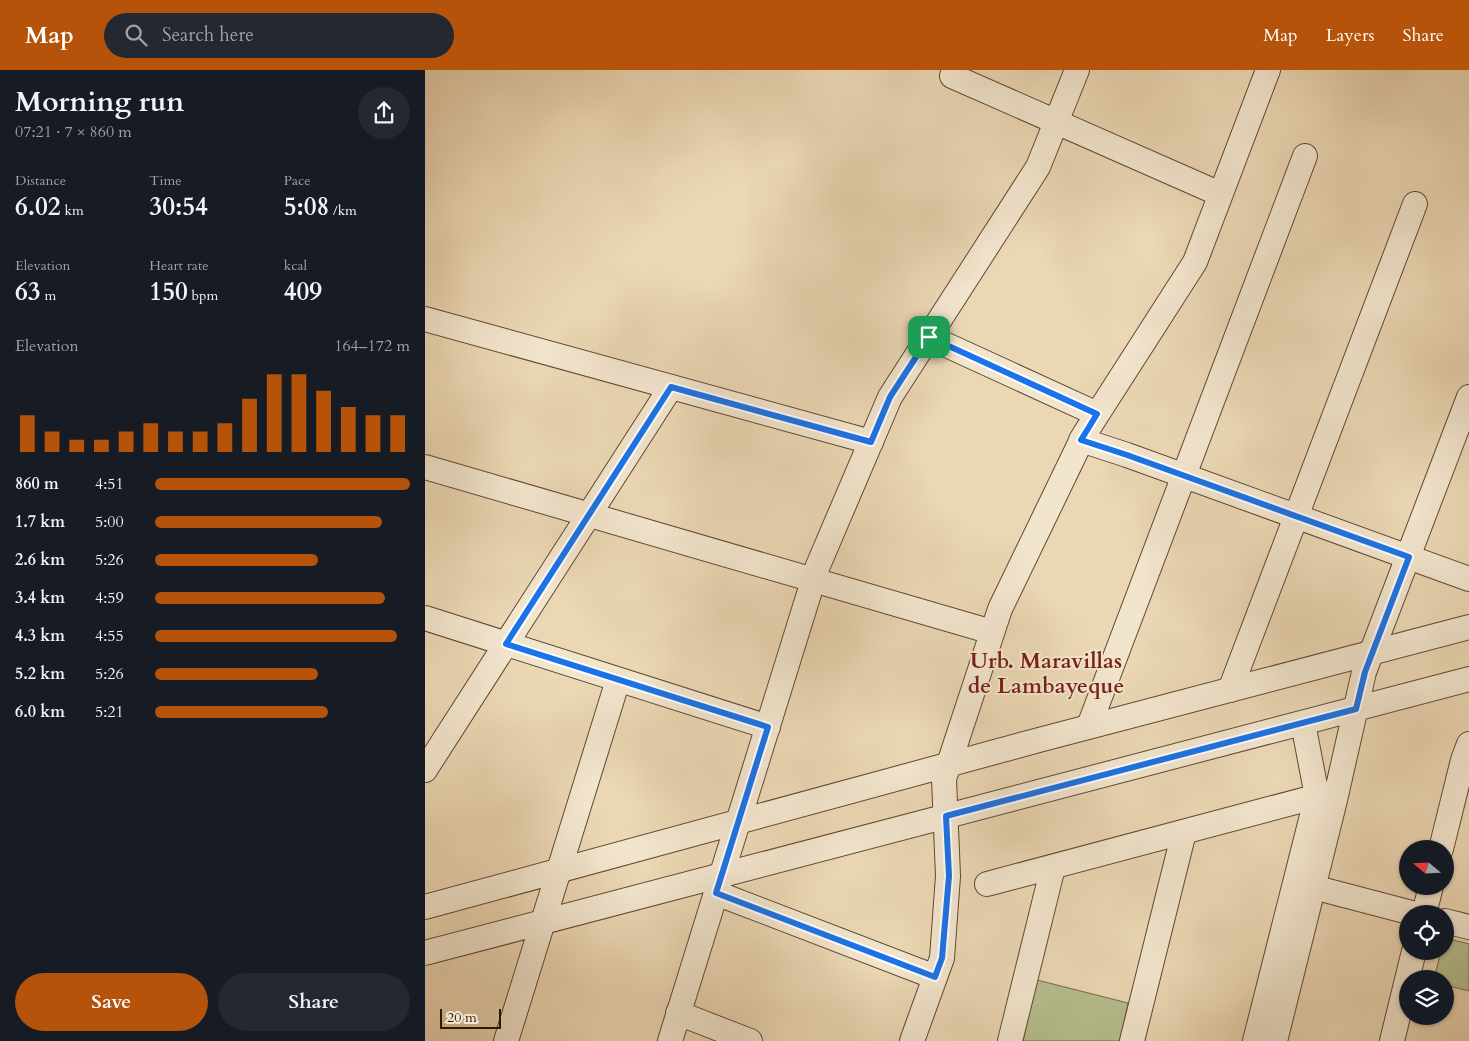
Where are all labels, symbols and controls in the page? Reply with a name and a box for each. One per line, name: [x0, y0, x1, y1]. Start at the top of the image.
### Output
search box: [104, 13, 454, 58]
text: Map: [25, 19, 74, 52]
icon: search: [122, 21, 150, 49]
text: Search here: [162, 22, 254, 48]
text: Map: [1263, 23, 1298, 48]
text: Layers: [1326, 23, 1375, 48]
text: Share: [1403, 23, 1444, 48]
text: Morning run: [15, 83, 184, 121]
button: share: [358, 87, 410, 139]
text: 07:21 · 7 × 860 m: [15, 121, 132, 143]
text: Distance: [15, 171, 66, 190]
text: Time: [149, 171, 182, 190]
text: Pace: [284, 171, 311, 190]
text: 6.02: [15, 190, 61, 224]
text: 30:54: [149, 190, 208, 224]
text: 5:08: [284, 190, 329, 224]
text: km: [61, 201, 84, 220]
text: /km: [329, 201, 357, 220]
text: Elevation: [15, 256, 71, 275]
text: Heart rate: [149, 256, 209, 275]
text: kcal: [284, 256, 307, 275]
text: 63: [15, 275, 41, 309]
text: 150: [149, 275, 188, 309]
text: 409: [284, 275, 322, 309]
text: m: [41, 286, 56, 305]
text: bpm: [188, 286, 218, 305]
pin: [908, 316, 950, 358]
icon: arrive: [915, 323, 943, 351]
text: Elevation: [15, 335, 79, 357]
text: 164–172 m: [334, 335, 410, 357]
text: 860 m: [15, 473, 59, 495]
text: 4:51: [95, 473, 124, 495]
text: 1.7 km: [15, 511, 65, 533]
text: 5:00: [95, 511, 124, 533]
text: 2.6 km: [15, 549, 65, 571]
text: 5:26: [95, 549, 124, 571]
text: 3.4 km: [15, 587, 65, 609]
text: 4:59: [95, 587, 124, 609]
text: 4.3 km: [15, 625, 65, 647]
text: 4:55: [95, 625, 124, 647]
district label: Urb. Maravillas de Lambayeque: [968, 646, 1124, 701]
text: 5.2 km: [15, 663, 65, 685]
text: 5:26: [95, 663, 124, 685]
text: 6.0 km: [15, 701, 65, 723]
text: 5:21: [95, 701, 124, 723]
north arrow: [1399, 840, 1454, 895]
map controls: [1399, 840, 1454, 1025]
button: locate: [1399, 905, 1454, 960]
button: layers: [1399, 970, 1454, 1025]
button: Save: [15, 973, 208, 1031]
button: Share: [218, 973, 410, 1031]
scale bar: [440, 1006, 501, 1029]
text: 20 m: [447, 1008, 477, 1027]

